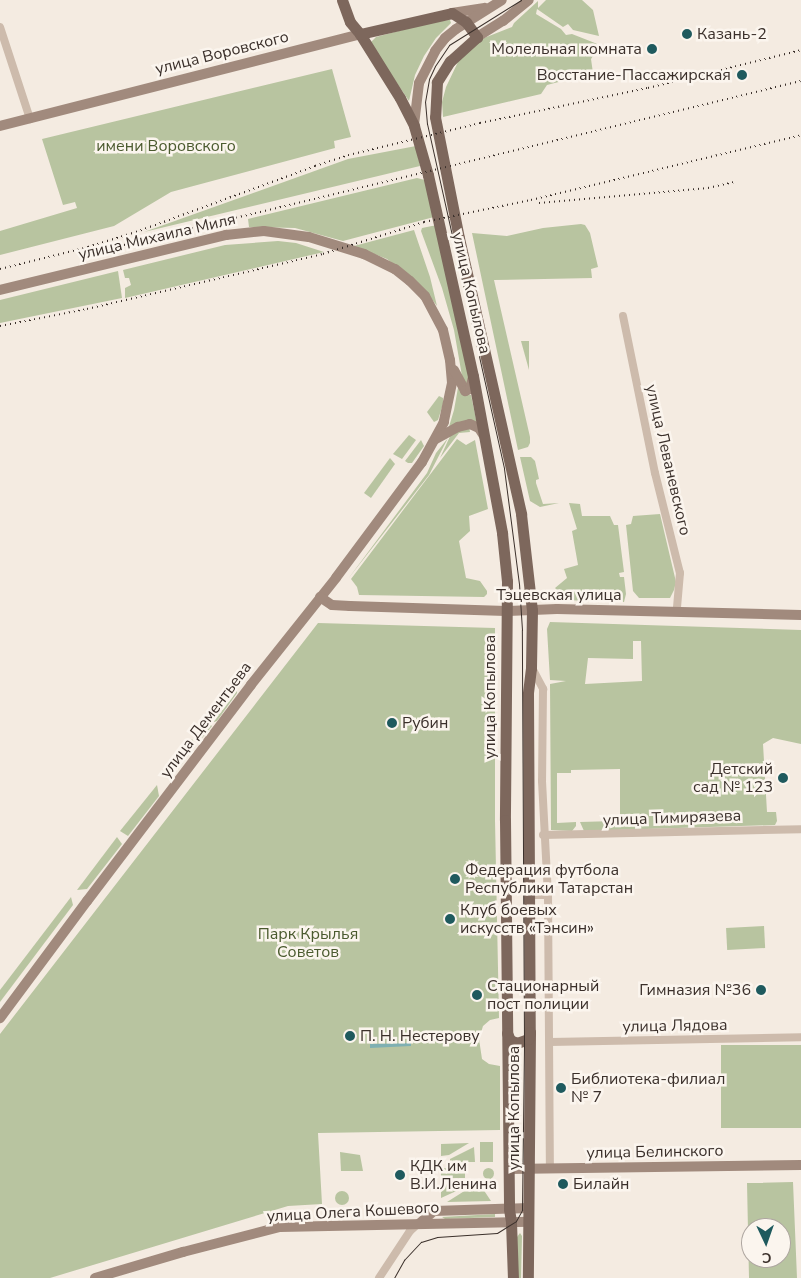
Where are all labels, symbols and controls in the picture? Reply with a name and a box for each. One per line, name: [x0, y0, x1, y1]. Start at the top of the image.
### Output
place label: Казань-2: [697, 24, 767, 44]
street label: улица Воровского: [153, 27, 291, 79]
marker: Казань-2: [681, 28, 693, 40]
place label: Молельная комната: [491, 39, 642, 59]
marker: Молельная комната: [646, 43, 658, 55]
place label: Восстание-Пассажирская: [537, 65, 731, 85]
marker: Восстание-Пассажирская: [735, 68, 749, 82]
park label: имени Воровского: [96, 136, 236, 156]
street label: улица Михаила Миля: [76, 210, 238, 264]
street label: улица Копылова: [448, 230, 494, 356]
street label: улица Леваневского: [641, 383, 695, 537]
street label: Тэцевская улица: [496, 585, 622, 605]
street label: улица Копылова: [480, 635, 500, 759]
street label: улица Дементьева: [156, 658, 256, 782]
place label: Рубин: [402, 713, 448, 733]
marker: Рубин: [386, 717, 398, 729]
place label: Детский сад № 123: [693, 759, 773, 797]
marker: Детский сад № 123: [777, 772, 789, 784]
street label: улица Тимирязева: [602, 806, 742, 830]
place label: Федерация футбола Республики Татарстан: [465, 860, 633, 898]
marker: Федерация футбола Республики Татарстан: [449, 873, 461, 885]
place label: Клуб боевых искусств «Тэнсин»: [460, 900, 594, 938]
marker: Клуб боевых искусств «Тэнсин»: [444, 913, 456, 925]
park label: Парк Крылья Советов: [258, 924, 358, 962]
place label: Стационарный пост полиции: [487, 976, 599, 1014]
place label: Гимназия №36: [639, 980, 751, 1000]
marker: Гимназия №36: [755, 984, 767, 996]
marker: Стационарный пост полиции: [471, 989, 483, 1001]
street label: улица Лядова: [622, 1015, 728, 1037]
place label: П. Н. Нестерову: [360, 1026, 480, 1046]
marker: П. Н. Нестерову: [344, 1030, 356, 1042]
street label: улица Копылова: [504, 1046, 524, 1170]
place label: Библиотека-филиал № 7: [571, 1069, 725, 1107]
marker: Библиотека-филиал № 7: [555, 1082, 567, 1094]
street label: улица Белинского: [586, 1141, 724, 1163]
place label: КДК им В.И.Ленина: [410, 1156, 497, 1194]
marker: КДК им В.И.Ленина: [394, 1169, 406, 1181]
place label: Билайн: [573, 1174, 629, 1194]
marker: Билайн: [557, 1178, 569, 1190]
street label: улица Олега Кошевого: [266, 1198, 440, 1226]
north arrow: [741, 1218, 791, 1268]
text: С: [762, 1248, 772, 1267]

